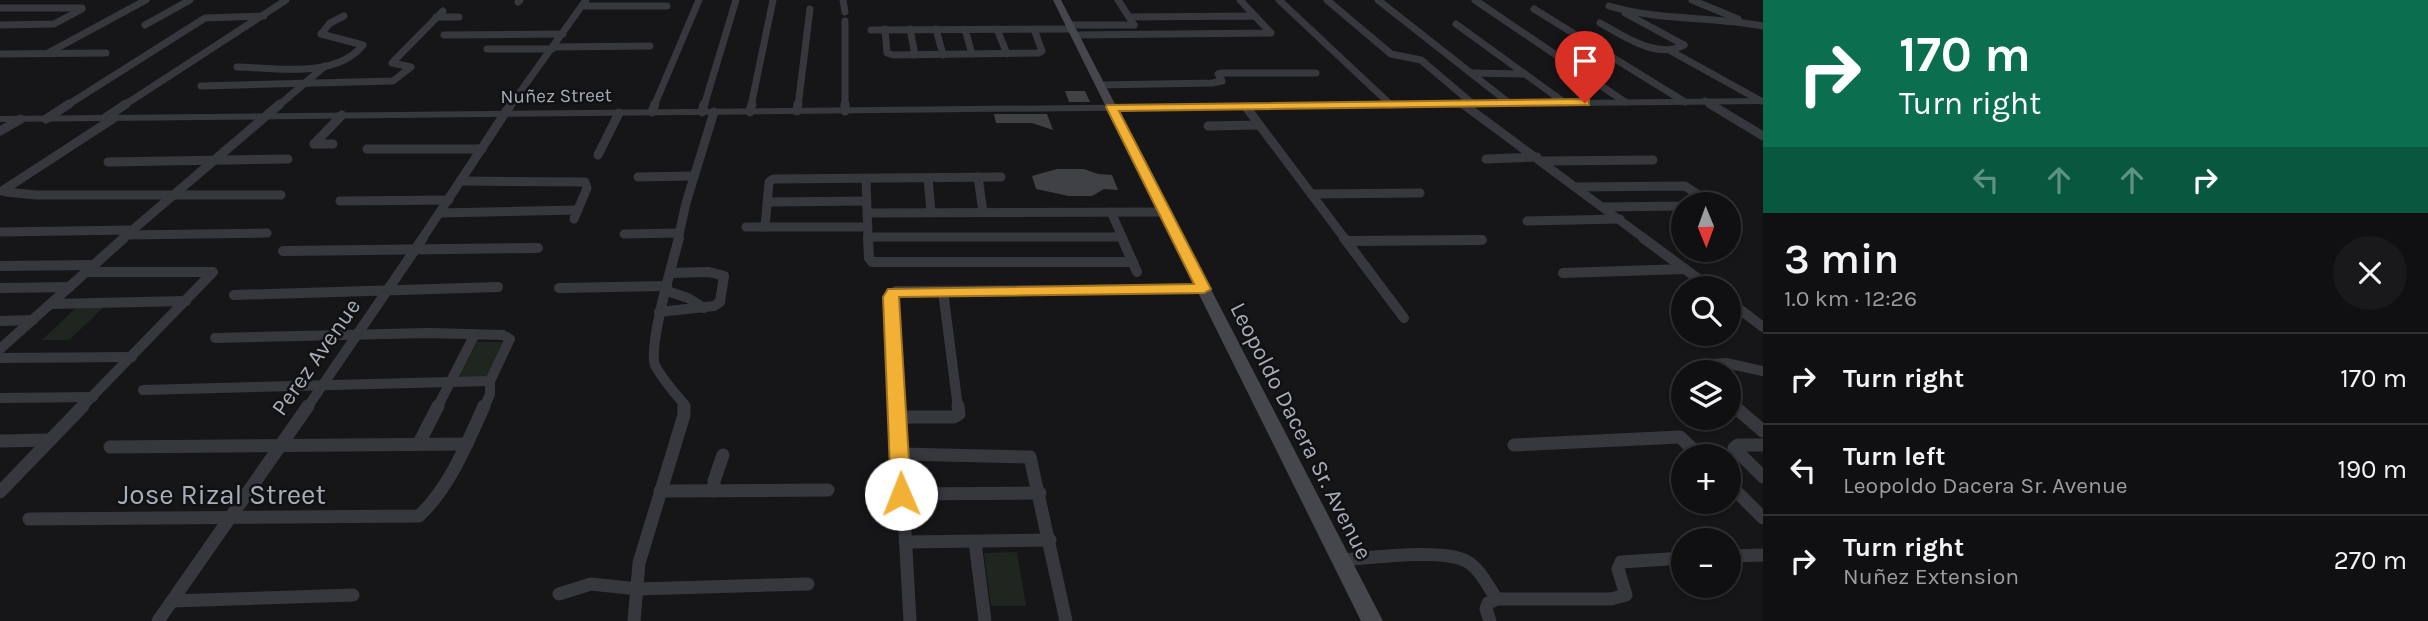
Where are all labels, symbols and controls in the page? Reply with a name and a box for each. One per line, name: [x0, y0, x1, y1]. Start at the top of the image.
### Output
text: 170 m: [1899, 26, 2031, 83]
icon: right: [1784, 28, 1875, 119]
pin: [1555, 31, 1615, 103]
icon: arrive: [1566, 42, 1604, 80]
street label: Nuñez Street: [500, 84, 612, 108]
text: Turn right: [1899, 85, 2041, 122]
icon: left: [1967, 161, 2005, 199]
icon: ahead: [2040, 161, 2078, 199]
icon: ahead: [2113, 161, 2151, 199]
icon: right: [2186, 161, 2224, 199]
north arrow: [1671, 192, 1741, 262]
map controls: [1671, 192, 1741, 598]
text: 3 min: [1784, 234, 1899, 284]
button: close: [2333, 236, 2407, 310]
button: search: [1671, 276, 1741, 346]
text: 1.0 km · 12:26: [1784, 285, 1917, 312]
street label: Perez Avenue: [266, 293, 366, 421]
street label: Leopoldo Dacera Sr. Avenue: [1224, 298, 1378, 564]
button: layers: [1671, 360, 1741, 430]
icon: right: [1784, 360, 1822, 398]
text: Turn right: [1843, 363, 1964, 394]
text: 170 m: [2340, 363, 2407, 394]
text: Turn left: [1843, 441, 1945, 472]
button: +: [1671, 444, 1741, 514]
icon: left: [1784, 451, 1822, 489]
text: 190 m: [2337, 454, 2407, 485]
position arrow: [864, 457, 938, 531]
text: Leopoldo Dacera Sr. Avenue: [1843, 472, 2128, 499]
street label: Jose Rizal Street: [118, 478, 326, 511]
button: −: [1671, 528, 1741, 598]
text: Turn right: [1843, 532, 1964, 563]
icon: right: [1784, 542, 1822, 580]
text: 270 m: [2334, 545, 2407, 576]
text: Nuñez Extension: [1843, 563, 2019, 590]

